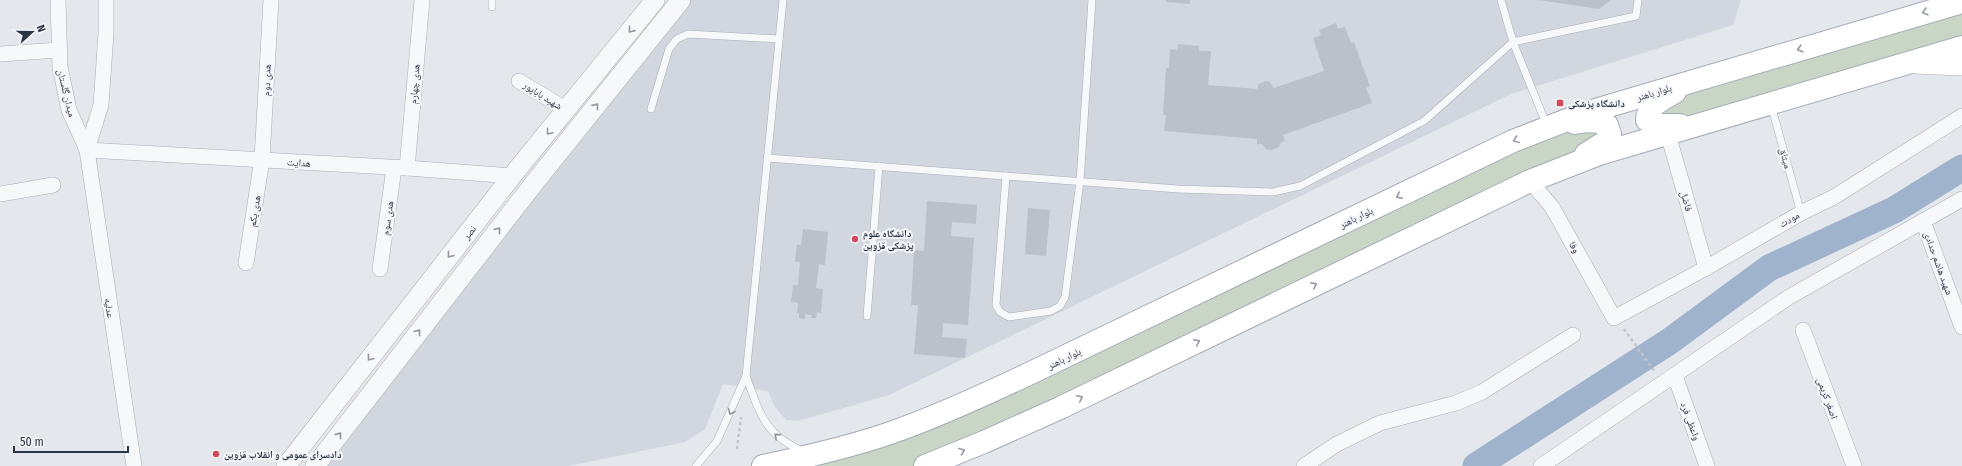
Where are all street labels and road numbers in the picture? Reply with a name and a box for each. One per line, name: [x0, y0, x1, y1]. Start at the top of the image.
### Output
street label: هدی دوم: [260, 64, 275, 96]
street label: هدی چهارم: [407, 64, 424, 105]
street label: میدان گلستان: [54, 68, 78, 119]
street label: شهید باباپور: [520, 79, 564, 113]
street label: بلوار باهنر: [1634, 82, 1673, 104]
street label: میثاق: [1777, 147, 1794, 170]
street label: هدایت: [287, 156, 311, 170]
street label: فاضل: [1677, 190, 1695, 213]
street label: هدی یکم: [247, 195, 264, 228]
street label: هدی سوم: [380, 200, 397, 236]
street label: بلوار باهنر: [1337, 205, 1375, 232]
street label: مودت: [1777, 209, 1802, 230]
street label: نصر: [460, 223, 479, 243]
street label: شهید هاشم حدادی: [1920, 230, 1955, 297]
street label: وفا: [1566, 240, 1582, 256]
street label: عدلیه: [102, 297, 116, 319]
street label: بلوار باهنر: [1045, 346, 1083, 373]
street label: اصغر کریمی: [1814, 376, 1840, 421]
street label: واعظی فرد: [1678, 400, 1703, 442]

